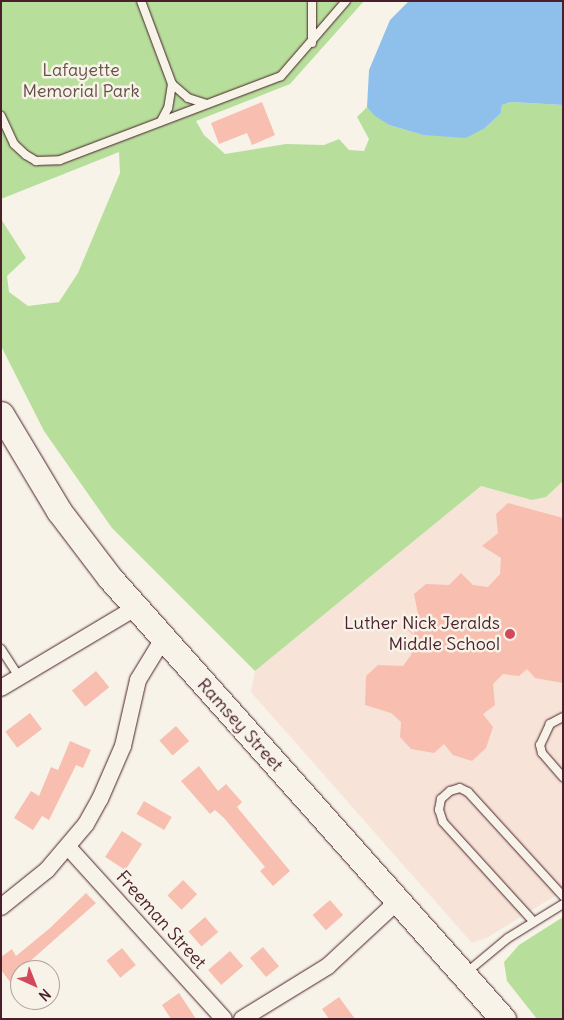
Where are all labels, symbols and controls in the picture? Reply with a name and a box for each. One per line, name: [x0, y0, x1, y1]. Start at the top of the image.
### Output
park label: Lafayette Memorial Park: [22, 60, 140, 102]
place label: Luther Nick Jeralds Middle School: [344, 613, 500, 656]
marker: Luther Nick Jeralds Middle School: [504, 628, 516, 640]
street label: Ramsey Street: [193, 674, 287, 776]
street label: Freeman Street: [111, 867, 211, 973]
north arrow: [10, 960, 60, 1010]
text: N: [35, 985, 54, 1005]

